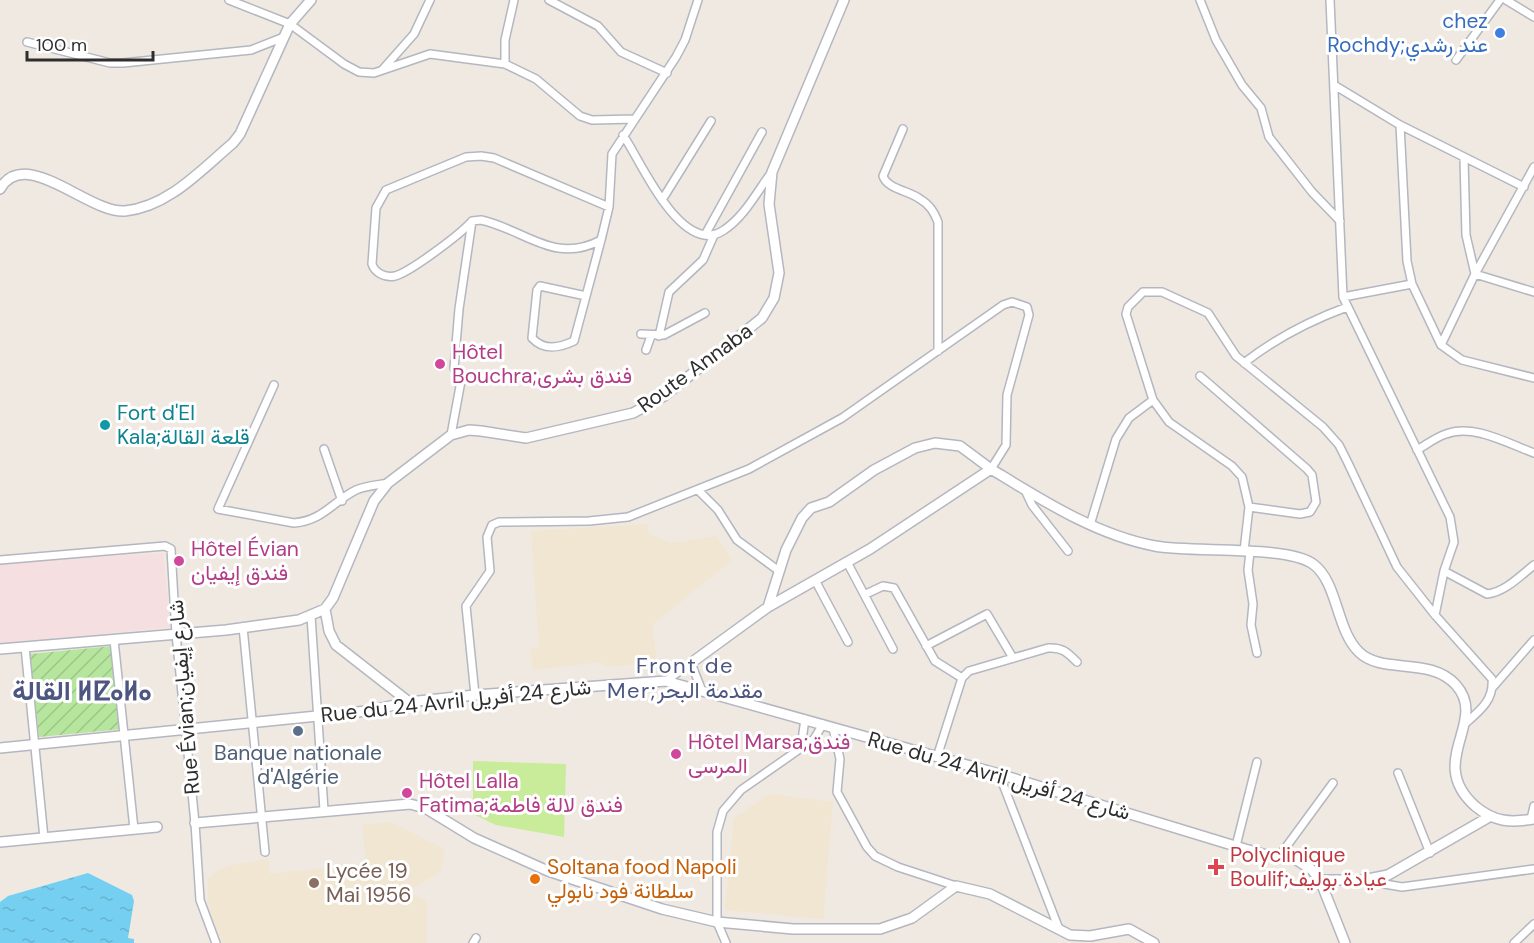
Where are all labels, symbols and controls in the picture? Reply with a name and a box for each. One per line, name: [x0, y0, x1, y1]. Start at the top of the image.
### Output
place label: chez Rochdy;عند رشدي: [1327, 7, 1488, 62]
scale bar: [27, 24, 153, 62]
marker: chez Rochdy;عند رشدي: [1493, 26, 1507, 40]
text: 100 m: [36, 33, 87, 57]
street label: Route Annaba: [632, 317, 758, 419]
place label: Hôtel Bouchra;فندق بشرى: [452, 338, 632, 390]
marker: Hôtel Bouchra;فندق بشرى: [433, 357, 447, 371]
place label: Fort d'El Kala;قلعة القالة: [117, 399, 250, 451]
marker: Fort d'El Kala;قلعة القالة: [98, 418, 112, 432]
place label: Hôtel Évian فندق إيفيان: [191, 535, 299, 587]
marker: Hôtel Évian فندق إيفيان: [172, 554, 186, 568]
street label: Rue Évian;شارع إيفيان: [162, 599, 206, 795]
district label: Front de Mer;مقدمة البحر: [607, 651, 763, 705]
district label: القالة ⵍⵇⴰⵍⴰ: [12, 673, 152, 708]
street label: Rue du 24 Avril شارع 24 أفريل: [319, 673, 593, 729]
marker: Banque nationale d'Algérie: [291, 724, 305, 738]
street label: Rue du 24 Avril شارع 24 أفريل: [865, 725, 1133, 827]
place label: Hôtel Marsa;فندق المرسى: [688, 728, 850, 780]
place label: Banque nationale d'Algérie: [214, 739, 382, 791]
marker: Hôtel Marsa;فندق المرسى: [669, 747, 683, 761]
place label: Hôtel Lalla Fatima;فندق لالة فاطمة: [419, 767, 623, 819]
marker: Hôtel Lalla Fatima;فندق لالة فاطمة: [400, 786, 414, 800]
place label: Polyclinique Boulif;عيادة بوليف: [1230, 841, 1387, 893]
place label: Soltana food Napoli سلطانة فود نابولي: [547, 853, 737, 908]
place label: Lycée 19 Mai 1956: [326, 857, 411, 909]
marker: Polyclinique Boulif;عيادة بوليف: [1207, 858, 1225, 876]
marker: Soltana food Napoli سلطانة فود نابولي: [528, 872, 542, 886]
marker: Lycée 19 Mai 1956: [307, 876, 321, 890]

